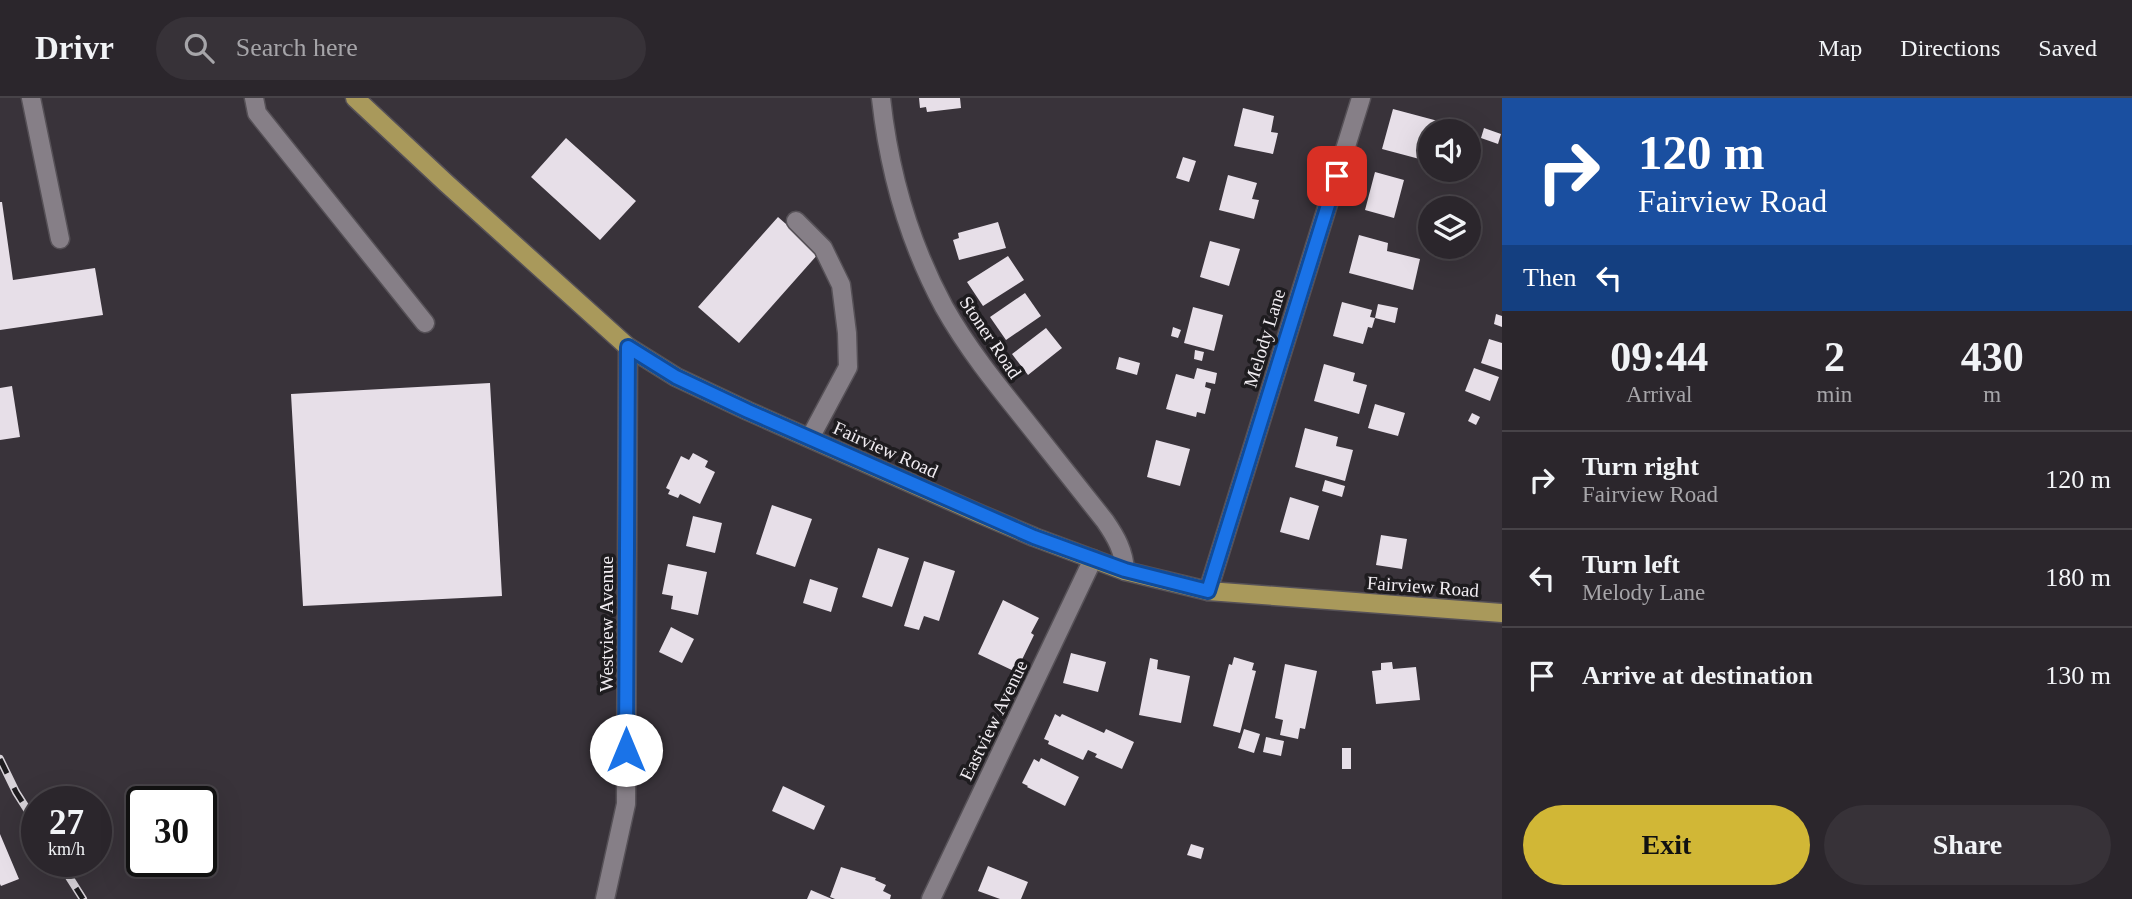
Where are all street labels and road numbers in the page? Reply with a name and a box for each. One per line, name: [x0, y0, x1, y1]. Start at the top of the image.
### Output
street label: Melody Lane: [1240, 286, 1289, 390]
street label: Stoner Road: [955, 292, 1026, 383]
street label: Fairview Road: [830, 417, 942, 482]
street label: Westview Avenue: [596, 556, 617, 692]
street label: Fairview Road: [1366, 572, 1480, 601]
street label: Eastview Avenue: [955, 657, 1032, 784]

